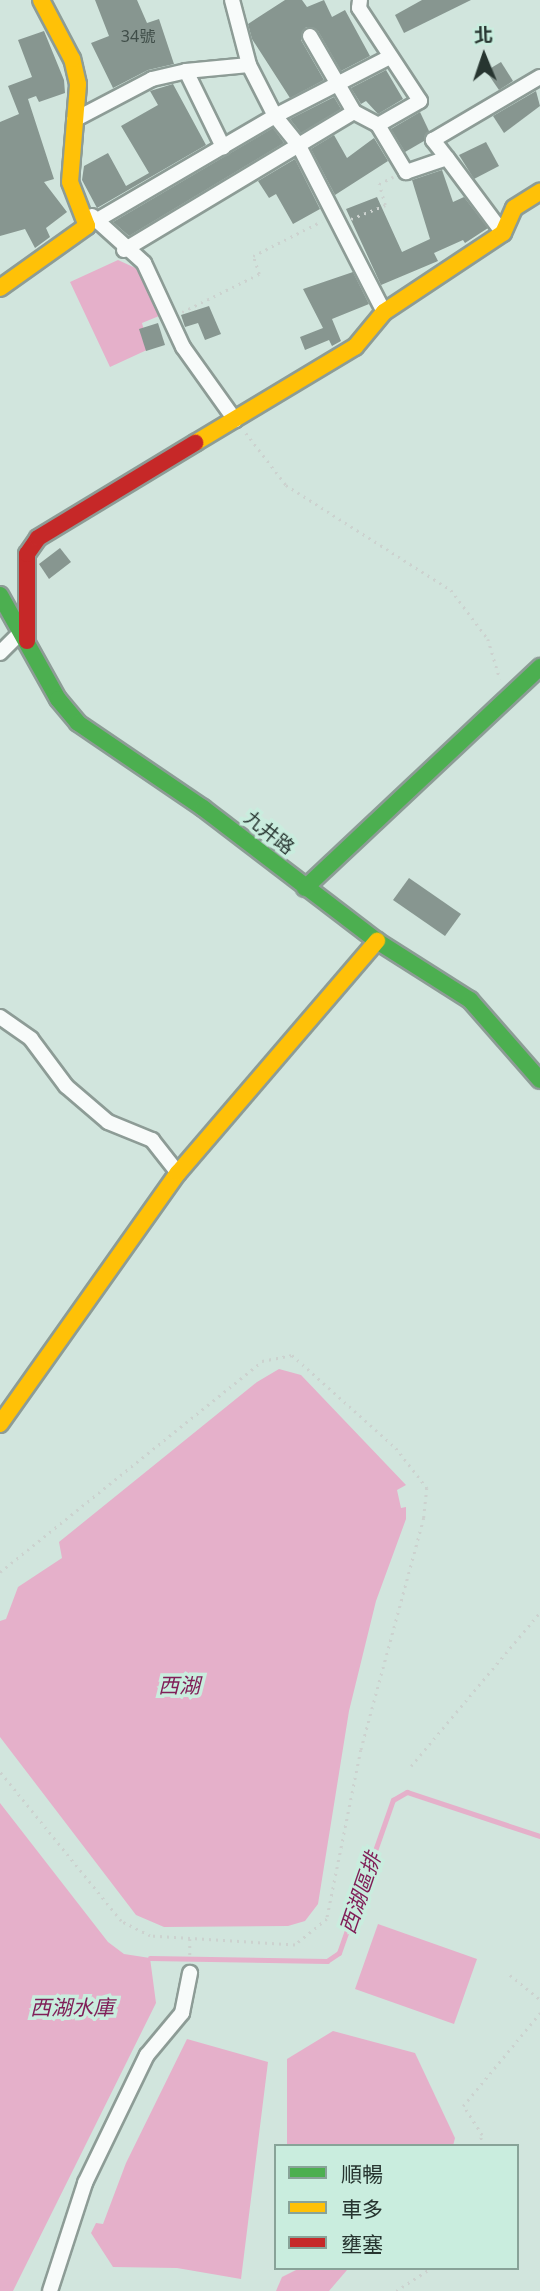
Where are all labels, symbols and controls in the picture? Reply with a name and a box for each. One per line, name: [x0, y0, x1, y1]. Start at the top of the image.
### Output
north arrow: [449, 21, 519, 91]
text: 北: [473, 22, 493, 48]
house number: 34號: [121, 26, 155, 46]
street label: 九井路: [240, 806, 298, 860]
water label: 西湖: [158, 1672, 200, 1698]
water label: 西湖區排: [334, 1849, 386, 1937]
water label: 西湖水庫: [30, 1994, 114, 2020]
legend: [274, 2144, 519, 2270]
text: 順暢: [341, 2160, 383, 2188]
text: 車多: [341, 2195, 383, 2223]
text: 壅塞: [341, 2230, 383, 2258]

